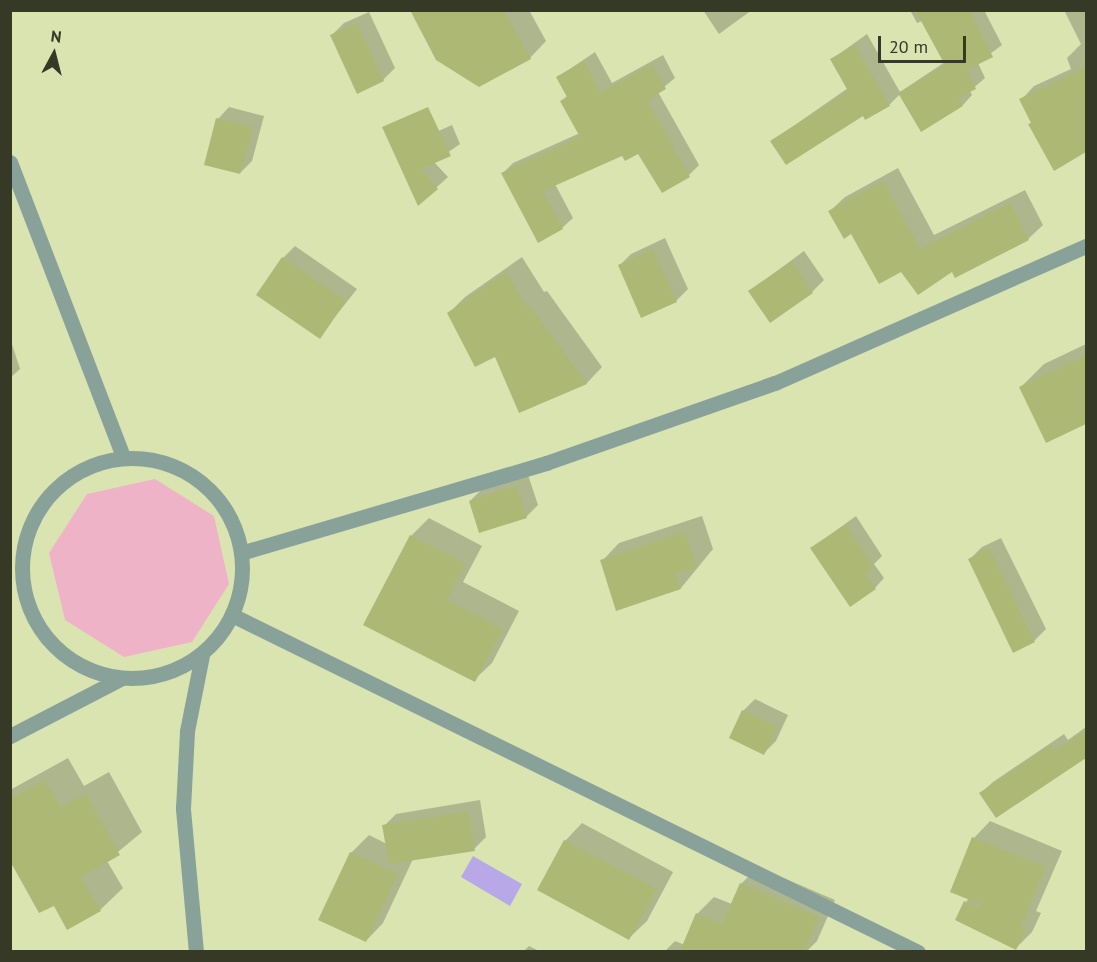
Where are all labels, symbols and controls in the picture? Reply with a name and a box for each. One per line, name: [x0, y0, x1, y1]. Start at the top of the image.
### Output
north arrow: [24, 24, 84, 84]
scale bar: [881, 24, 970, 62]
text: N: [50, 26, 63, 47]
text: 20 m: [889, 35, 928, 58]

